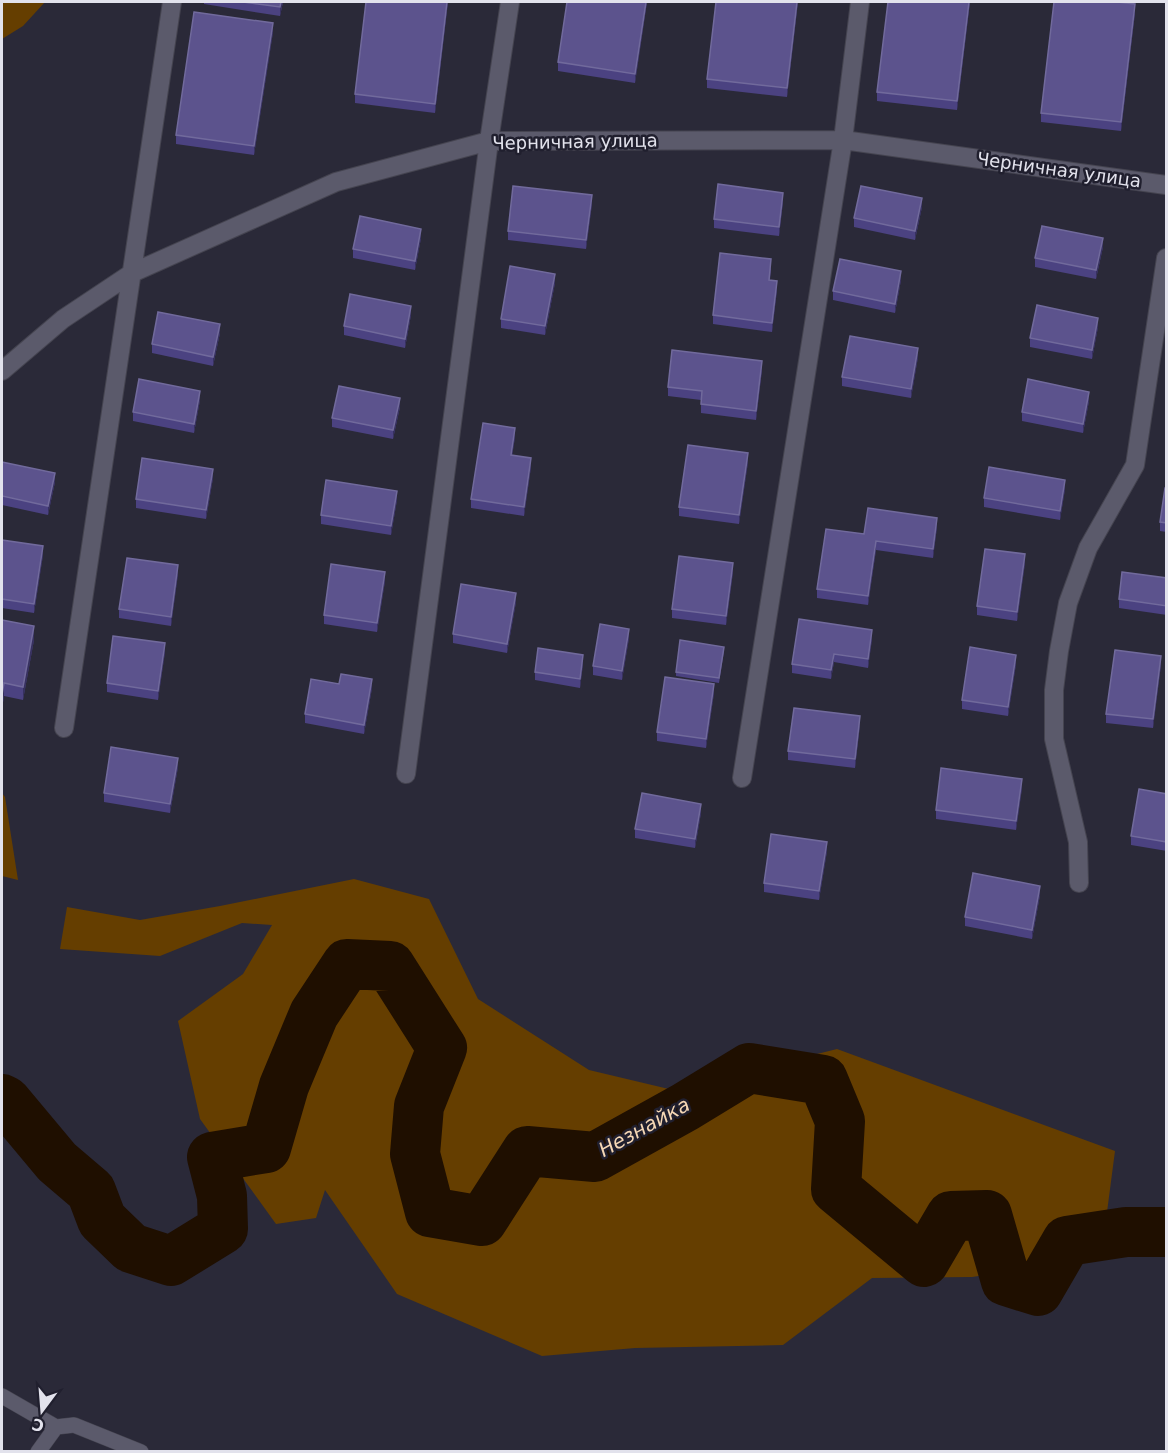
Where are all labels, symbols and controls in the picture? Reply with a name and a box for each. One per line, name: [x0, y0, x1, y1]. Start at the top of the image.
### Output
street label: Черничная улица: [492, 130, 658, 153]
street label: Черничная улица: [976, 148, 1142, 191]
water label: Незнайка: [594, 1092, 694, 1162]
north arrow: [12, 1381, 72, 1441]
text: С: [30, 1414, 46, 1436]

